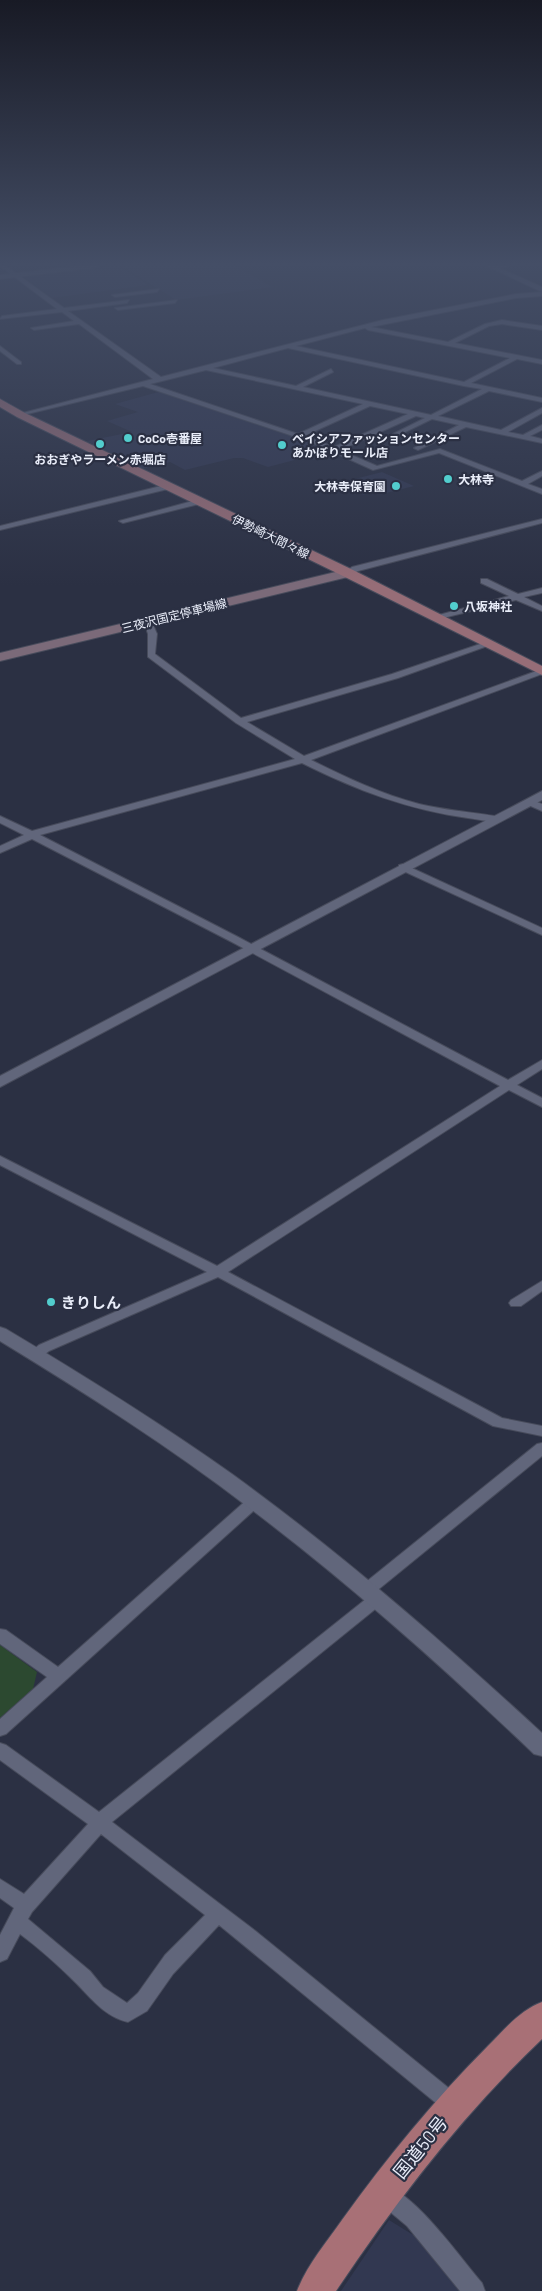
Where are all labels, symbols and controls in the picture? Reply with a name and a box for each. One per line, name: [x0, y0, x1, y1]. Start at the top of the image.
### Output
place label: CoCo壱番屋: [138, 431, 202, 445]
place label: ベイシアファッションセンター あかぼりモール店: [292, 431, 460, 459]
marker: CoCo壱番屋: [122, 432, 134, 444]
marker: おおぎやラーメン赤堀店: [94, 438, 106, 450]
marker: ベイシアファッションセンター あかぼりモール店: [276, 439, 288, 451]
place label: おおぎやラーメン赤堀店: [34, 452, 166, 466]
place label: 大林寺: [458, 472, 494, 486]
marker: 大林寺: [442, 473, 454, 485]
place label: 大林寺保育園: [314, 479, 386, 493]
marker: 大林寺保育園: [390, 480, 402, 492]
street label: 伊勢崎大間々線: [230, 511, 312, 561]
street label: 三夜沢国定停車場線: [120, 595, 228, 635]
place label: 八坂神社: [464, 599, 512, 613]
marker: 八坂神社: [448, 600, 460, 612]
place label: きりしん: [61, 1293, 121, 1311]
marker: きりしん: [45, 1296, 57, 1308]
street label: 国道50号: [388, 2112, 452, 2182]

